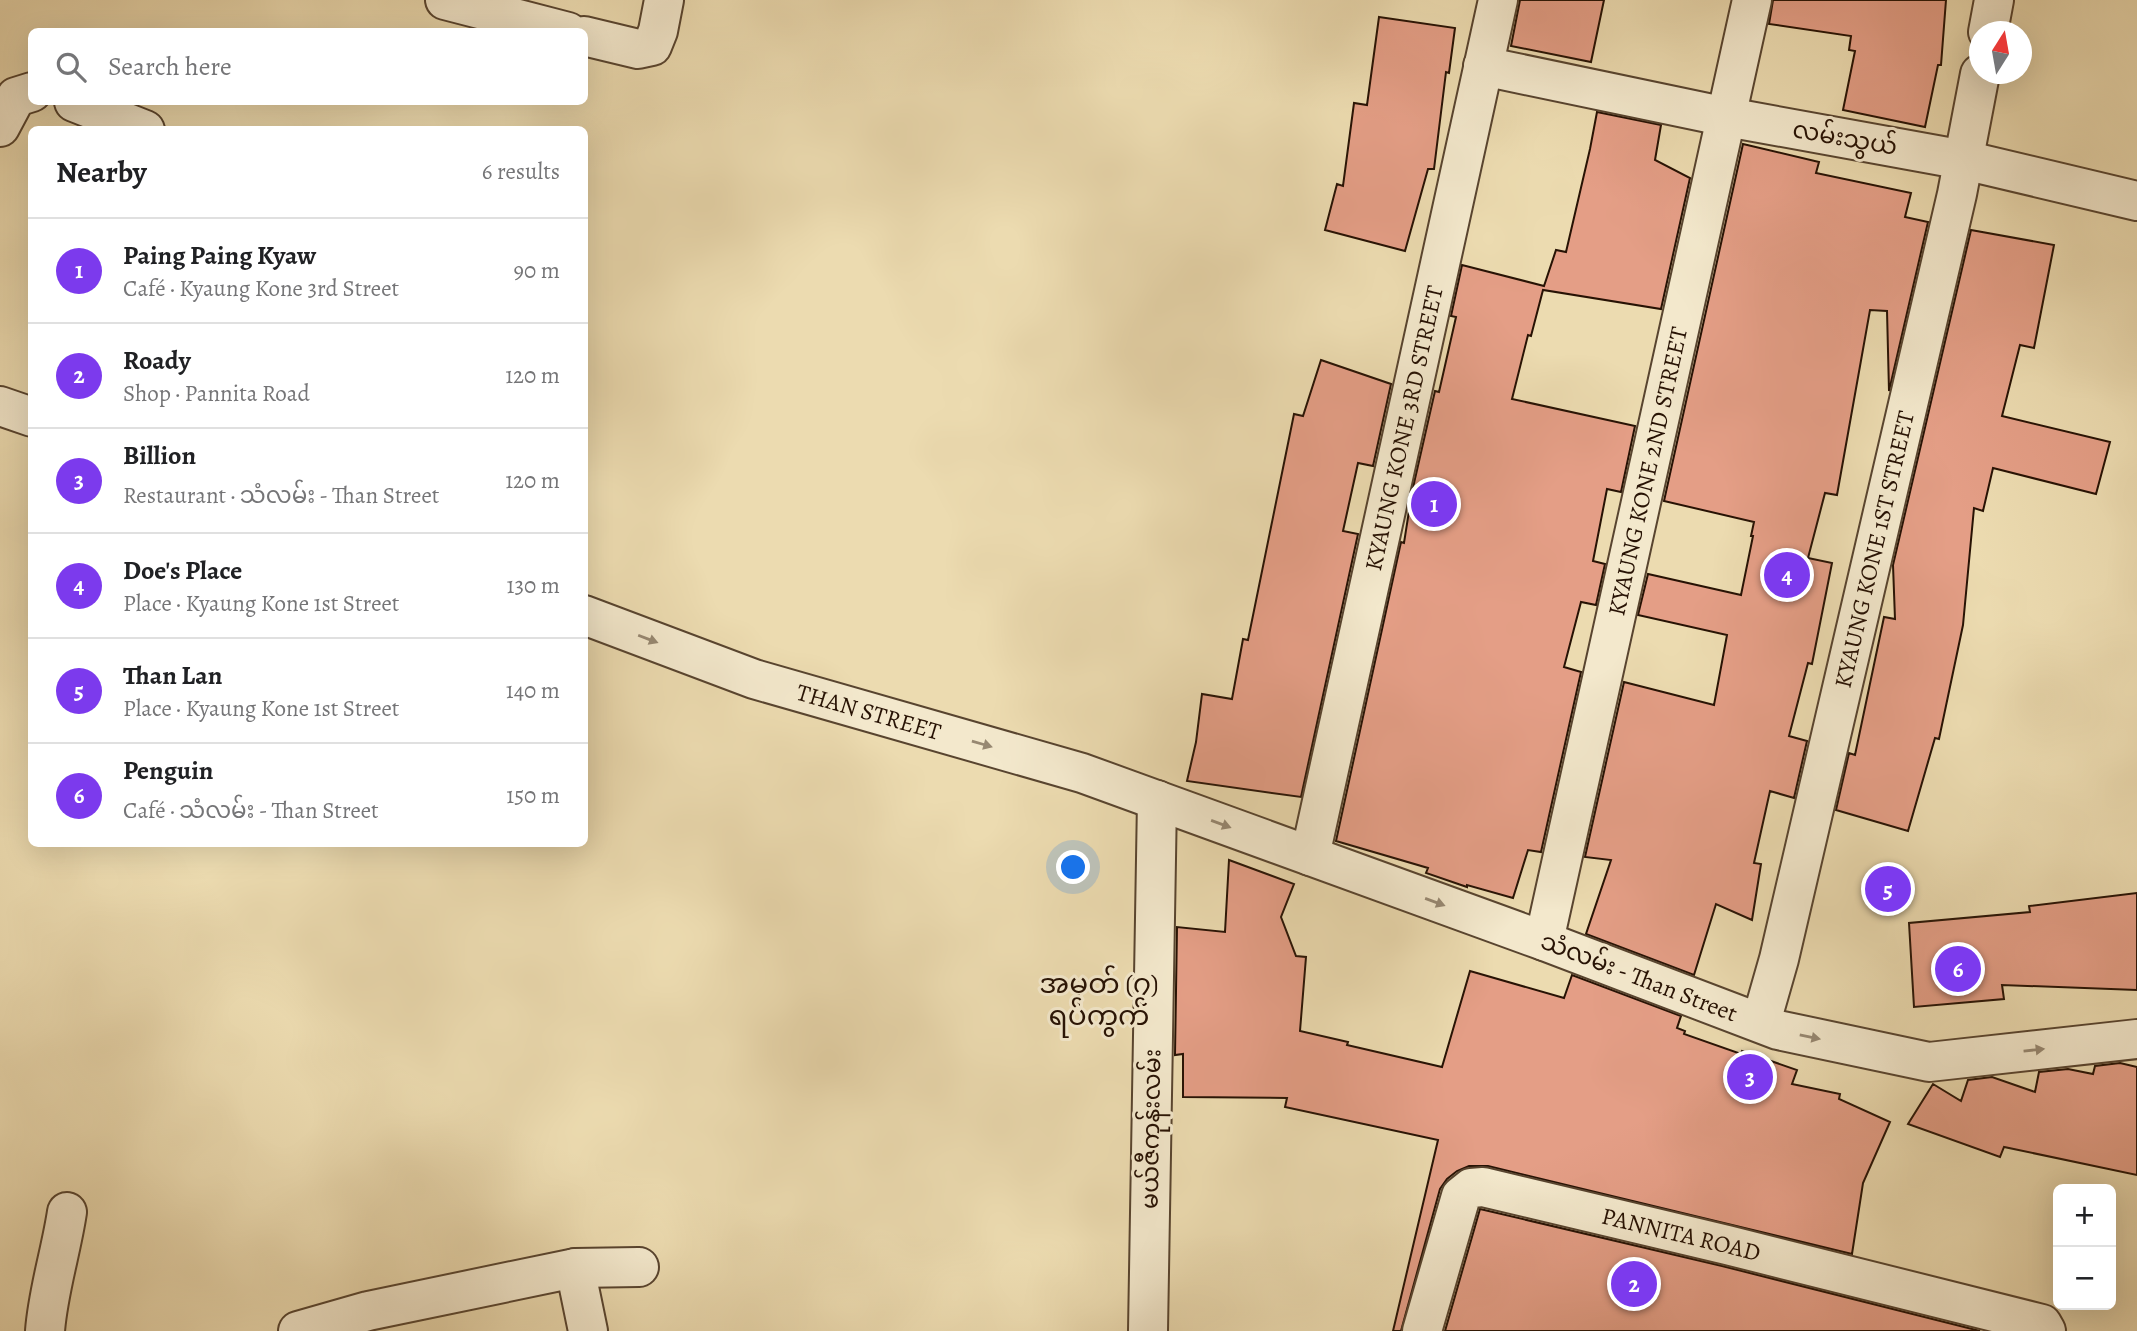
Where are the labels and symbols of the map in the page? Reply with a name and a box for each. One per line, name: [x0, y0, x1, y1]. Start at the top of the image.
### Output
north arrow: [1969, 21, 2032, 84]
street label: လမ်းသွယ်: [1790, 113, 1900, 165]
street label: KYAUNG KONE 3RD STREET: [1357, 283, 1451, 574]
street label: KYAUNG KONE 2ND STREET: [1600, 324, 1695, 619]
street label: KYAUNG KONE 1ST STREET: [1827, 408, 1922, 691]
pin: 1: [1411, 478, 1457, 530]
pin: 4: [1764, 549, 1810, 601]
one-way arrow: [638, 634, 659, 645]
street label: THAN STREET: [793, 676, 945, 748]
one-way arrow: [972, 740, 993, 750]
one-way arrow: [1211, 819, 1232, 830]
your location: [1056, 850, 1090, 884]
pin: 5: [1865, 863, 1911, 915]
one-way arrow: [1424, 897, 1445, 908]
street label: သံလမ်း - Than Street: [1536, 925, 1742, 1029]
pin: 6: [1935, 943, 1981, 995]
district label: အမှတ် (၇) ရပ်ကွက်: [1039, 965, 1159, 1038]
one-way arrow: [1799, 1032, 1821, 1043]
one-way arrow: [2023, 1044, 2045, 1055]
street label: မယ်ဇီကုန်းလမ်း: [1134, 1049, 1171, 1209]
pin: 3: [1727, 1051, 1773, 1103]
street label: PANNITA ROAD: [1598, 1200, 1764, 1269]
pin: 2: [1611, 1258, 1657, 1310]

